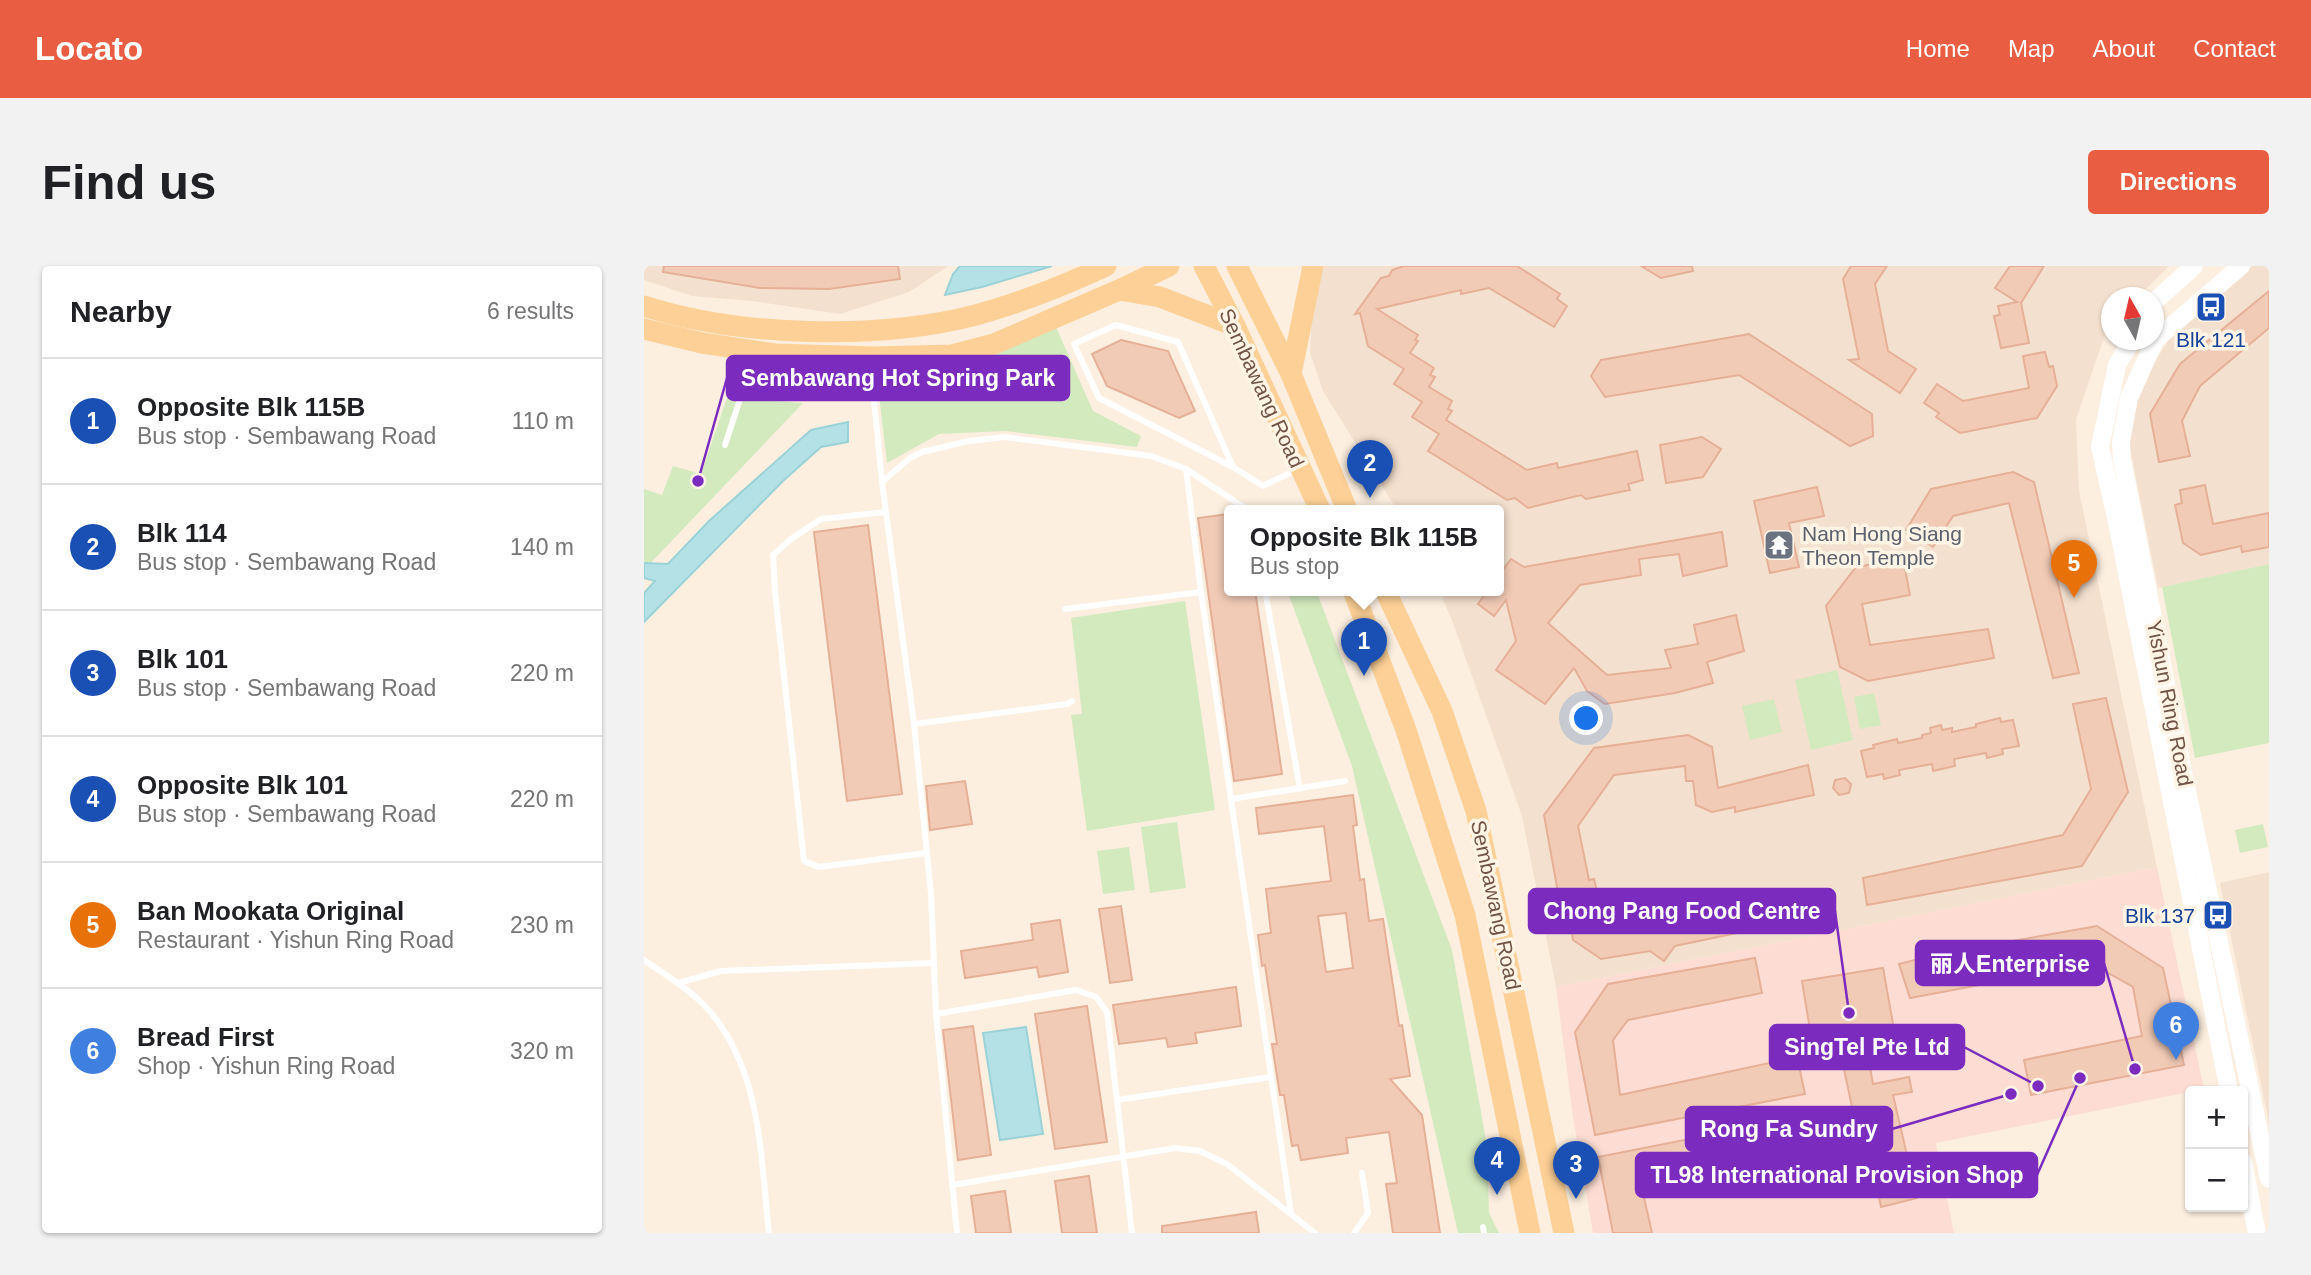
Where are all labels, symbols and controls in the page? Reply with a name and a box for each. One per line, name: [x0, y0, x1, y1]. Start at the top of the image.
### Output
text: Locato: [35, 30, 143, 67]
text: Home: [1906, 35, 1970, 62]
text: Map: [2008, 35, 2055, 62]
text: About: [2093, 35, 2155, 62]
text: Contact: [2193, 35, 2276, 62]
button: Directions: [2088, 150, 2269, 214]
text: Find us: [42, 155, 216, 209]
north arrow: [2101, 287, 2164, 350]
bus stop icon: Blk 121: [2194, 290, 2228, 324]
text: Nearby: [70, 295, 172, 328]
text: 6 results: [487, 298, 574, 324]
street label: Sembawang Road: [1215, 305, 1309, 471]
place label: Blk 121: [2176, 328, 2246, 351]
callout: Sembawang Hot Spring Park: [727, 356, 1069, 400]
text: Sembawang Hot Spring Park: [741, 365, 1055, 391]
text: Opposite Blk 115B: [137, 392, 365, 422]
text: 1: [87, 408, 99, 434]
text: 110 m: [512, 408, 574, 434]
text: Bus stop · Sembawang Road: [137, 423, 436, 449]
pin: 2: [1347, 440, 1393, 498]
popup: [1224, 505, 1504, 596]
text: Blk 114: [137, 518, 227, 548]
text: Opposite Blk 115B: [1250, 522, 1478, 552]
place label: Nam Hong Siang Theon Temple: [1802, 522, 1962, 569]
temple icon: Nam Hong Siang Theon Temple: [1762, 528, 1796, 562]
text: 2: [87, 534, 99, 560]
text: 140 m: [510, 534, 574, 560]
pin: 5: [2051, 540, 2097, 598]
text: Bus stop · Sembawang Road: [137, 549, 436, 575]
text: Bus stop: [1250, 553, 1339, 579]
pin: 1: [1341, 618, 1387, 676]
street label: Yishun Ring Road: [2143, 618, 2197, 788]
text: Blk 101: [137, 644, 228, 674]
text: 3: [87, 660, 99, 686]
text: 220 m: [510, 660, 574, 686]
text: Bus stop · Sembawang Road: [137, 675, 436, 701]
your location: [1569, 701, 1603, 735]
text: Opposite Blk 101: [137, 770, 348, 800]
text: 4: [87, 786, 99, 812]
text: 220 m: [510, 786, 574, 812]
text: Bus stop · Sembawang Road: [137, 801, 436, 827]
street label: Sembawang Road: [1467, 818, 1525, 992]
callout: Chong Pang Food Centre: [1529, 889, 1835, 933]
text: Ban Mookata Original: [137, 896, 404, 926]
text: Chong Pang Food Centre: [1543, 898, 1821, 924]
bus stop icon: Blk 137: [2201, 898, 2235, 932]
place label: Blk 137: [2125, 904, 2195, 927]
text: 5: [87, 912, 99, 938]
text: 230 m: [510, 912, 574, 938]
text: Restaurant · Yishun Ring Road: [137, 927, 454, 953]
callout: 丽人Enterprise: [1916, 941, 2104, 985]
text: 丽人Enterprise: [1930, 951, 2090, 977]
pin: 6: [2153, 1002, 2199, 1060]
text: Bread First: [137, 1022, 274, 1052]
callout: SingTel Pte Ltd: [1770, 1025, 1964, 1069]
text: SingTel Pte Ltd: [1784, 1034, 1950, 1060]
text: 6: [87, 1038, 99, 1064]
text: 320 m: [510, 1038, 574, 1064]
text: Shop · Yishun Ring Road: [137, 1053, 395, 1079]
map controls: [2185, 1086, 2248, 1212]
button: +: [2185, 1086, 2248, 1149]
callout: Rong Fa Sundry: [1686, 1107, 1892, 1151]
text: Rong Fa Sundry: [1700, 1116, 1878, 1142]
pin: 4: [1474, 1137, 1520, 1195]
pin: 3: [1553, 1141, 1599, 1199]
button: −: [2185, 1149, 2248, 1212]
callout: TL98 International Provision Shop: [1636, 1153, 2037, 1197]
text: TL98 International Provision Shop: [1650, 1162, 2024, 1188]

